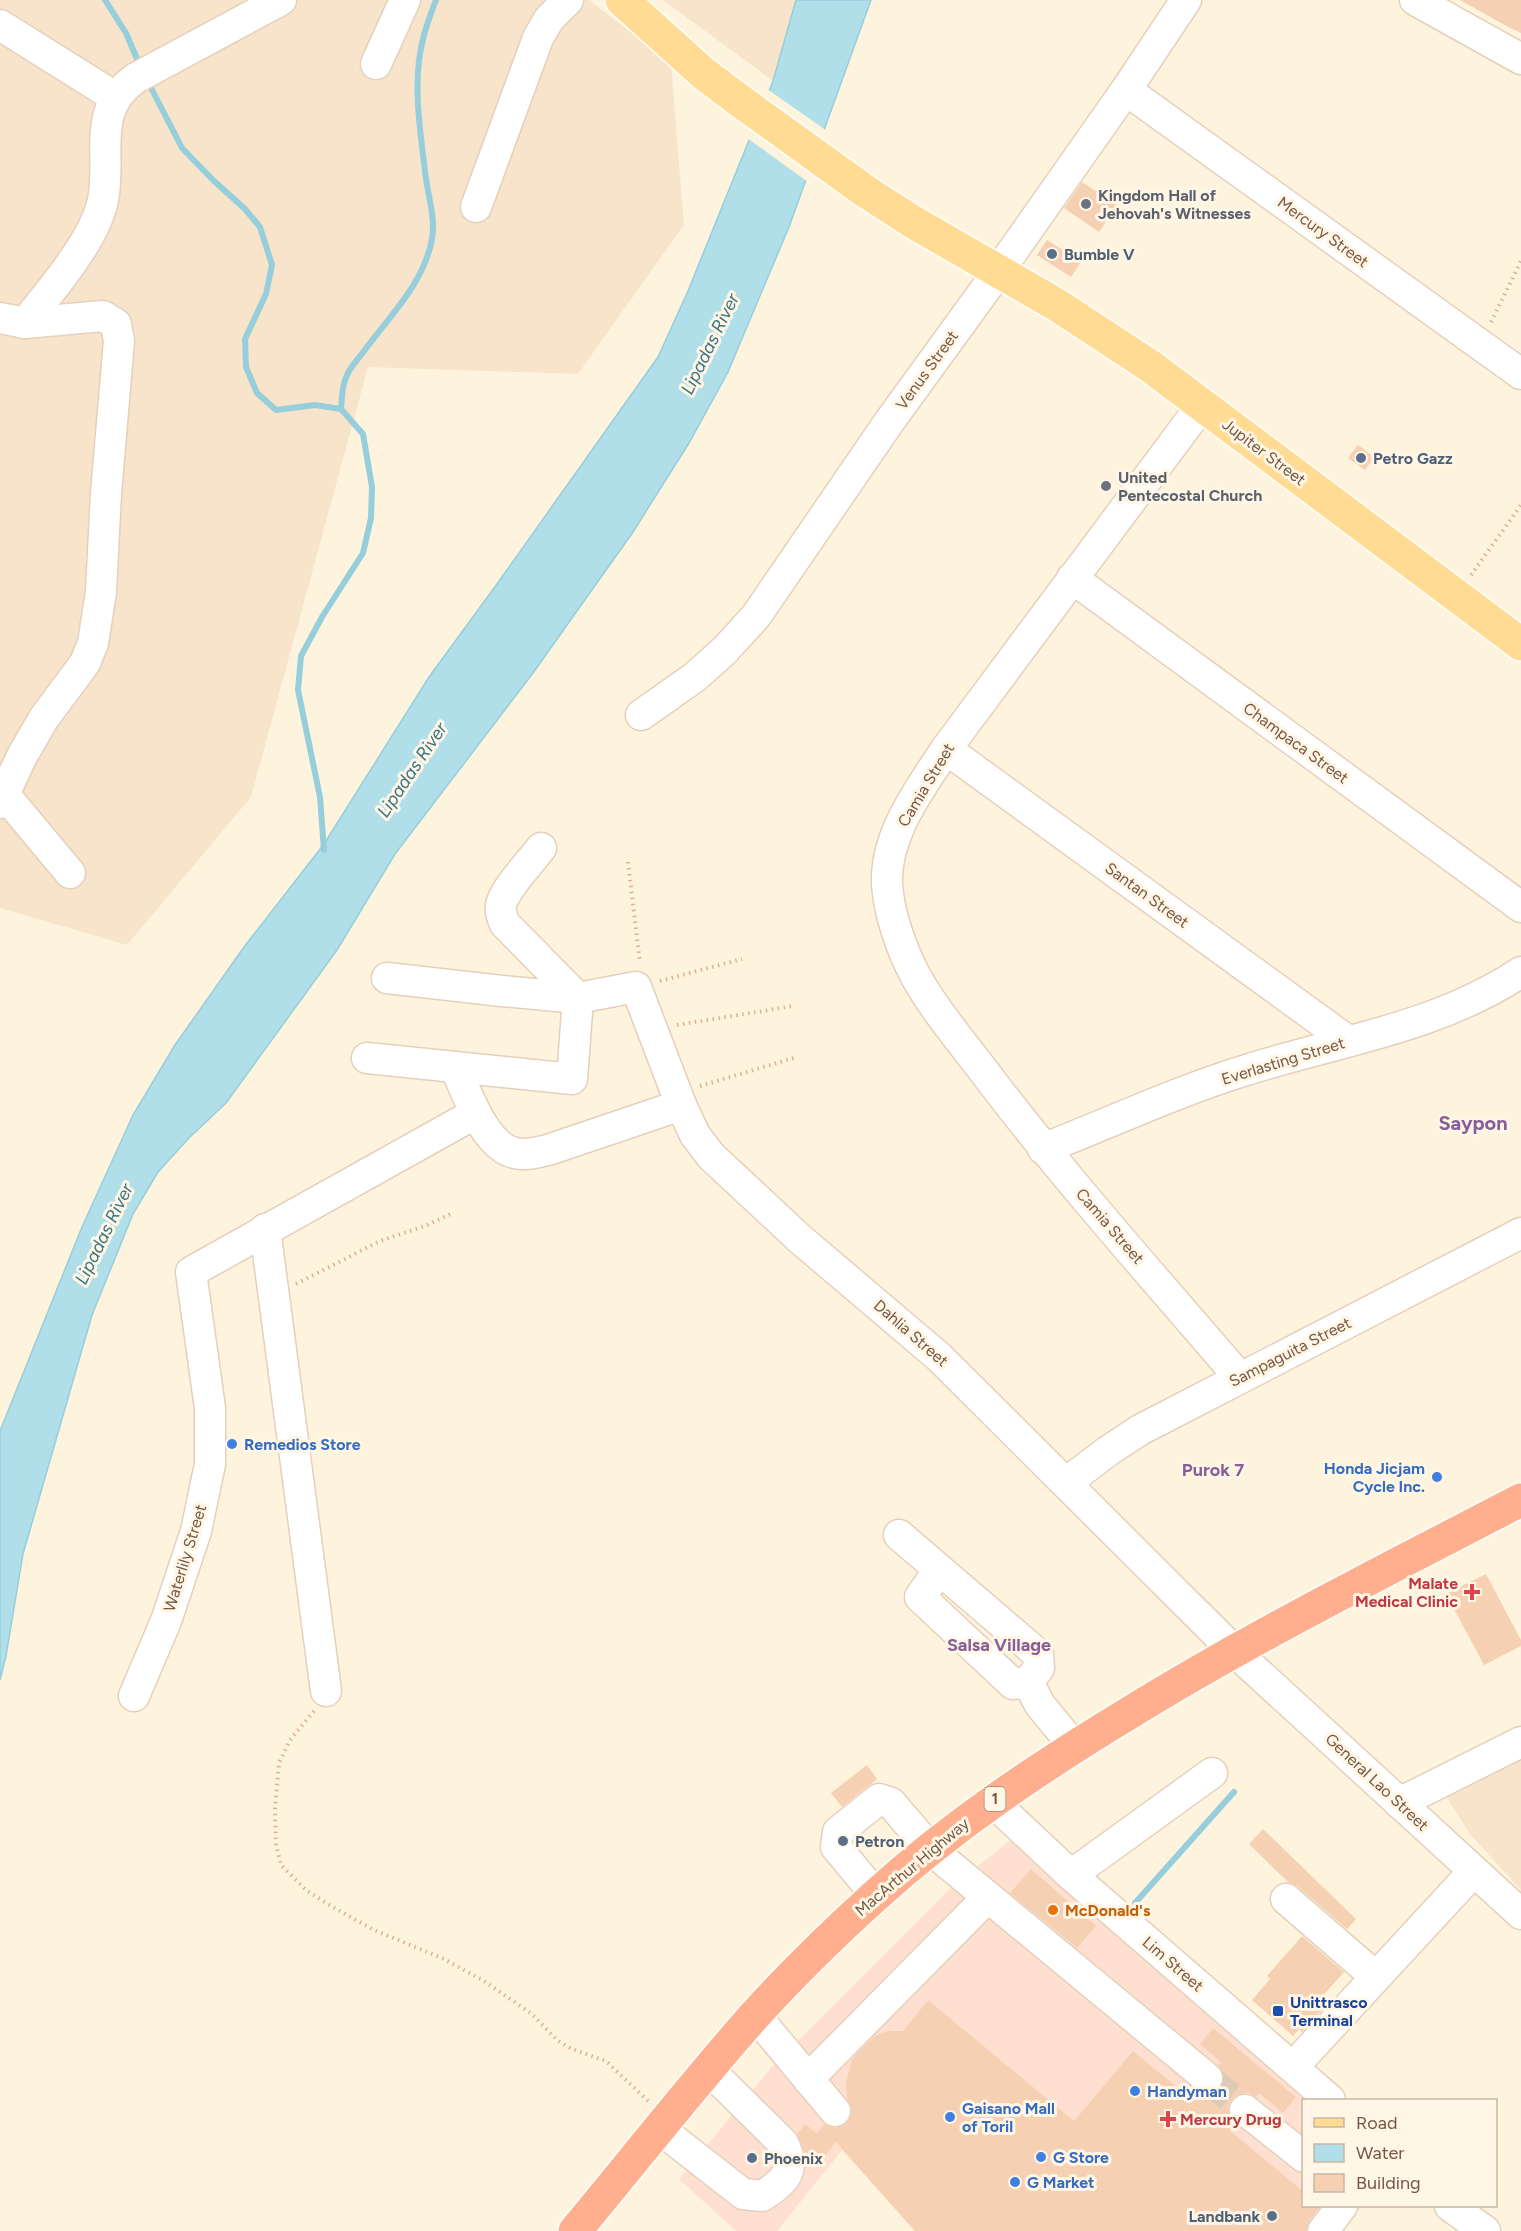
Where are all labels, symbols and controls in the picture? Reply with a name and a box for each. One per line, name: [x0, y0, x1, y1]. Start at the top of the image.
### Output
place label: Kingdom Hall of Jehovah's Witnesses: [1098, 186, 1251, 223]
street label: Mercury Street: [1274, 193, 1372, 271]
marker: Kingdom Hall of Jehovah's Witnesses: [1079, 197, 1093, 211]
place label: Bumble V: [1064, 245, 1135, 264]
marker: Bumble V: [1045, 247, 1059, 261]
water label: Lipadas River: [676, 289, 744, 398]
street label: Venus Street: [892, 327, 962, 413]
street label: Jupiter Street: [1219, 415, 1309, 489]
place label: Petro Gazz: [1373, 449, 1453, 468]
marker: Petro Gazz: [1354, 451, 1368, 465]
place label: United Pentecostal Church: [1118, 468, 1262, 505]
marker: United Pentecostal Church: [1099, 479, 1113, 493]
street label: Champaca Street: [1240, 698, 1352, 788]
water label: Lipadas River: [372, 718, 452, 822]
street label: Camia Street: [894, 740, 958, 830]
street label: Santan Street: [1101, 858, 1193, 932]
street label: Everlasting Street: [1219, 1033, 1347, 1089]
district label: Saypon: [1438, 1111, 1508, 1135]
water label: Lipadas River: [70, 1179, 138, 1288]
street label: Camia Street: [1072, 1184, 1148, 1268]
street label: Dahlia Street: [870, 1296, 952, 1370]
street label: Sampaguita Street: [1226, 1313, 1354, 1391]
place label: Remedios Store: [244, 1435, 361, 1454]
marker: Remedios Store: [225, 1437, 239, 1451]
district label: Purok 7: [1182, 1459, 1244, 1481]
place label: Honda Jicjam Cycle Inc.: [1324, 1459, 1425, 1496]
marker: Honda Jicjam Cycle Inc.: [1430, 1470, 1444, 1484]
street label: Waterlily Street: [160, 1502, 210, 1614]
place label: Malate Medical Clinic: [1355, 1574, 1458, 1611]
marker: Malate Medical Clinic: [1463, 1583, 1481, 1601]
district label: Salsa Village: [947, 1634, 1051, 1656]
street label: General Lao Street: [1321, 1729, 1433, 1835]
road number: 1: [984, 1787, 1006, 1811]
street label: MacArthur Highway: [851, 1814, 973, 1920]
place label: Petron: [855, 1832, 904, 1851]
marker: Petron: [836, 1834, 850, 1848]
place label: McDonald's: [1065, 1901, 1151, 1920]
marker: McDonald's: [1046, 1903, 1060, 1917]
street label: Lim Street: [1139, 1932, 1207, 1996]
place label: Unittrasco Terminal: [1290, 1993, 1368, 2030]
marker: Unittrasco Terminal: [1271, 2004, 1285, 2018]
place label: Handyman: [1147, 2082, 1227, 2101]
marker: Handyman: [1128, 2084, 1142, 2098]
place label: Gaisano Mall of Toril: [962, 2099, 1055, 2136]
legend: [1302, 2099, 1497, 2207]
marker: Gaisano Mall of Toril: [943, 2110, 957, 2124]
place label: Mercury Drug: [1180, 2110, 1282, 2129]
marker: Mercury Drug: [1161, 2112, 1175, 2126]
text: Road: [1356, 2112, 1397, 2134]
text: Water: [1356, 2142, 1404, 2164]
place label: G Store: [1053, 2148, 1109, 2167]
place label: Phoenix: [764, 2149, 823, 2168]
marker: G Store: [1034, 2150, 1048, 2164]
marker: Phoenix: [745, 2151, 759, 2165]
text: Building: [1356, 2172, 1421, 2194]
place label: G Market: [1027, 2173, 1095, 2192]
marker: G Market: [1008, 2175, 1022, 2189]
place label: Landbank: [1189, 2207, 1260, 2226]
marker: Landbank: [1265, 2209, 1279, 2223]

